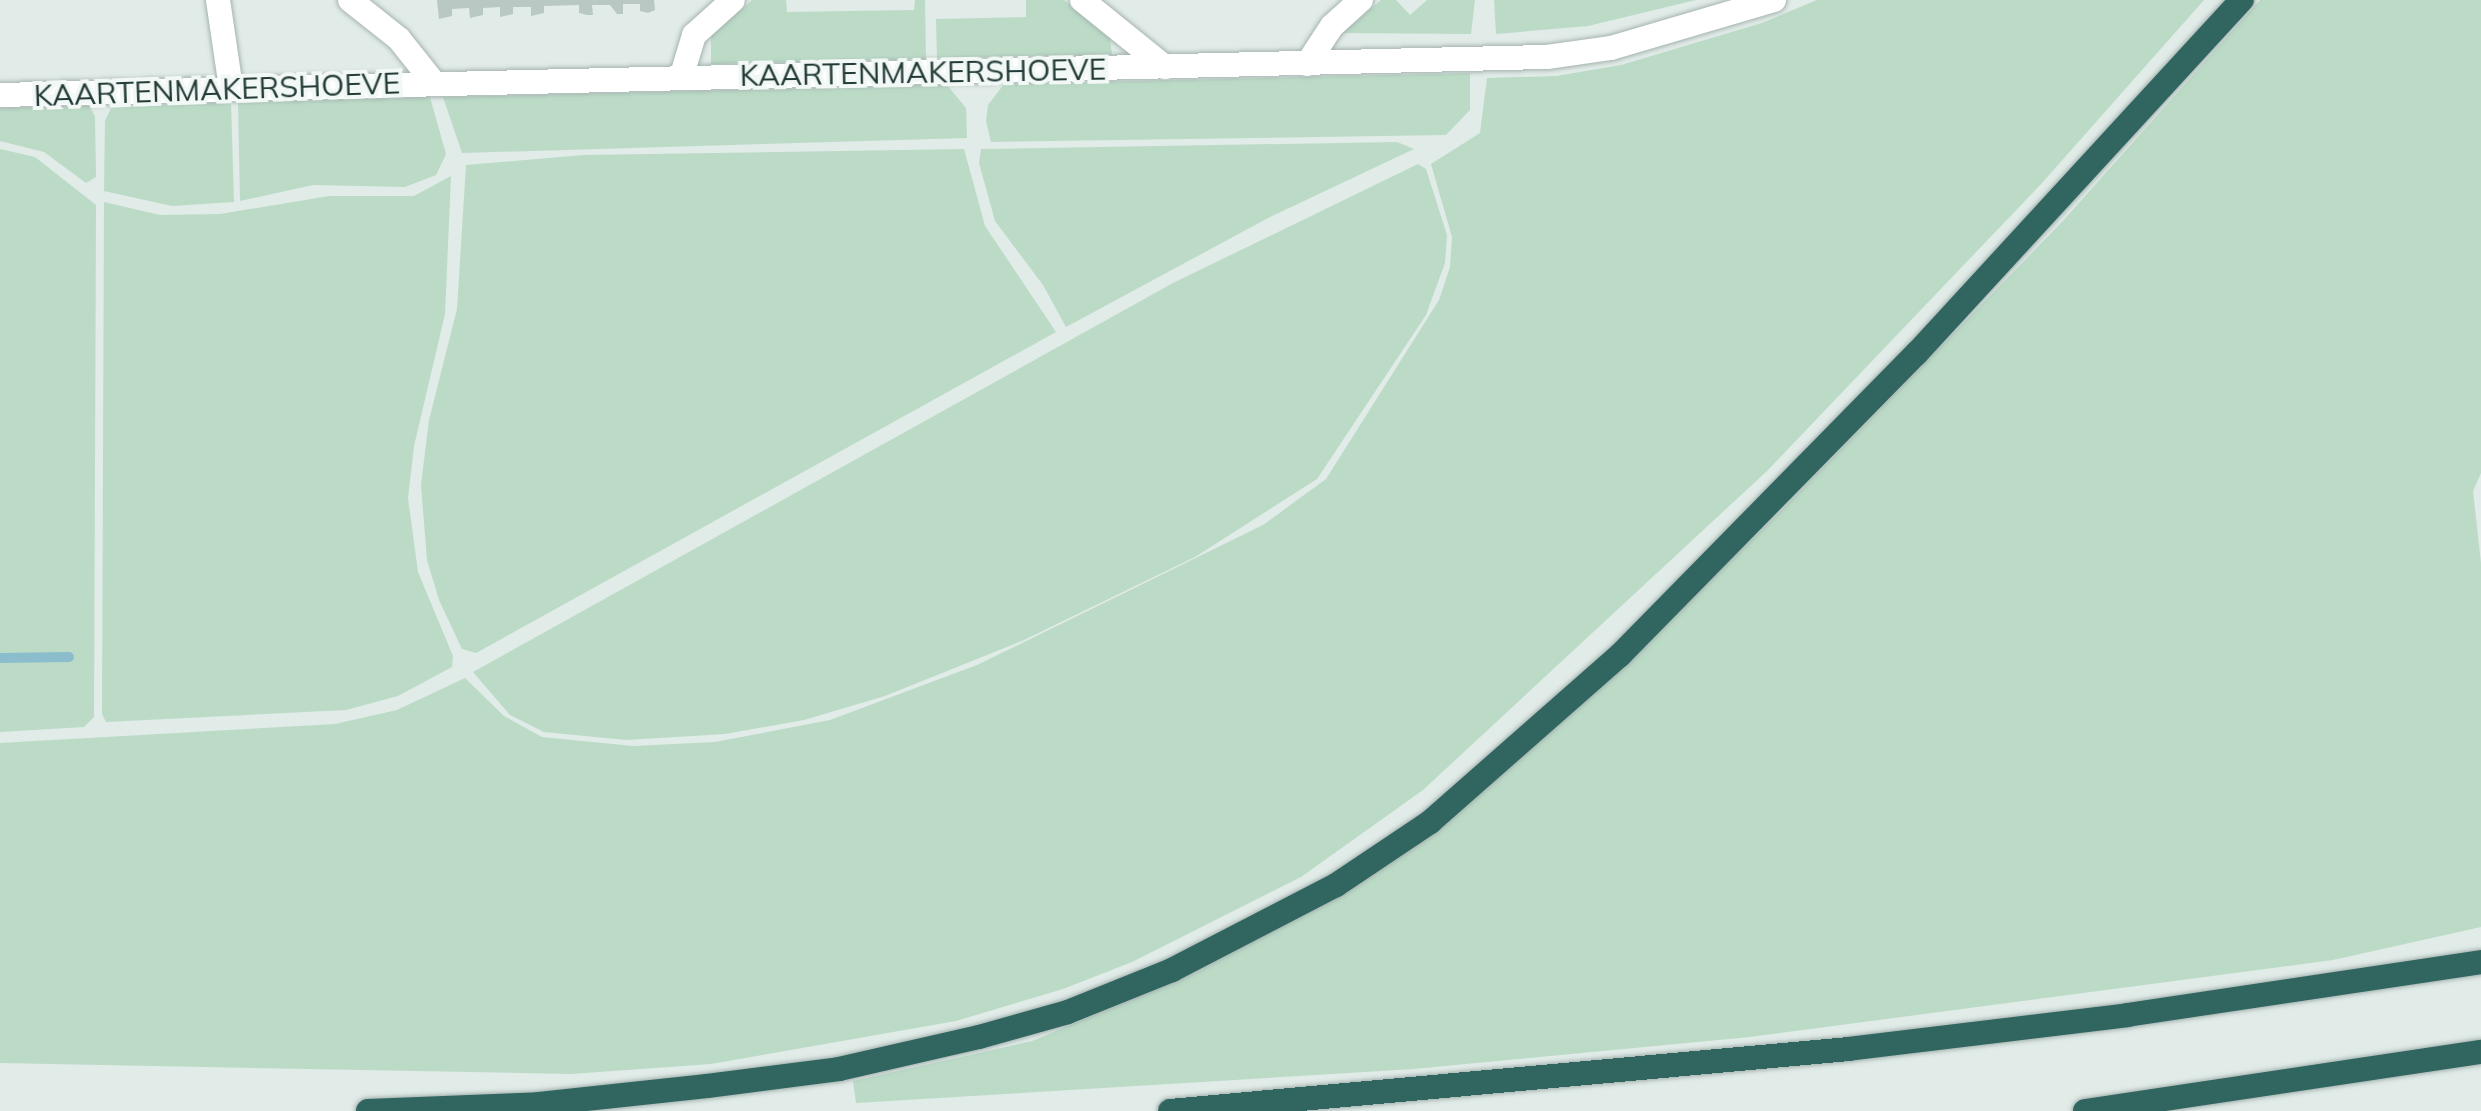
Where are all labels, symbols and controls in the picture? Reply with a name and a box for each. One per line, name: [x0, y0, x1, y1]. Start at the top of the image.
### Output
street label: KAARTENMAKERSHOEVE: [739, 51, 1107, 93]
street label: KAARTENMAKERSHOEVE: [33, 65, 401, 113]

